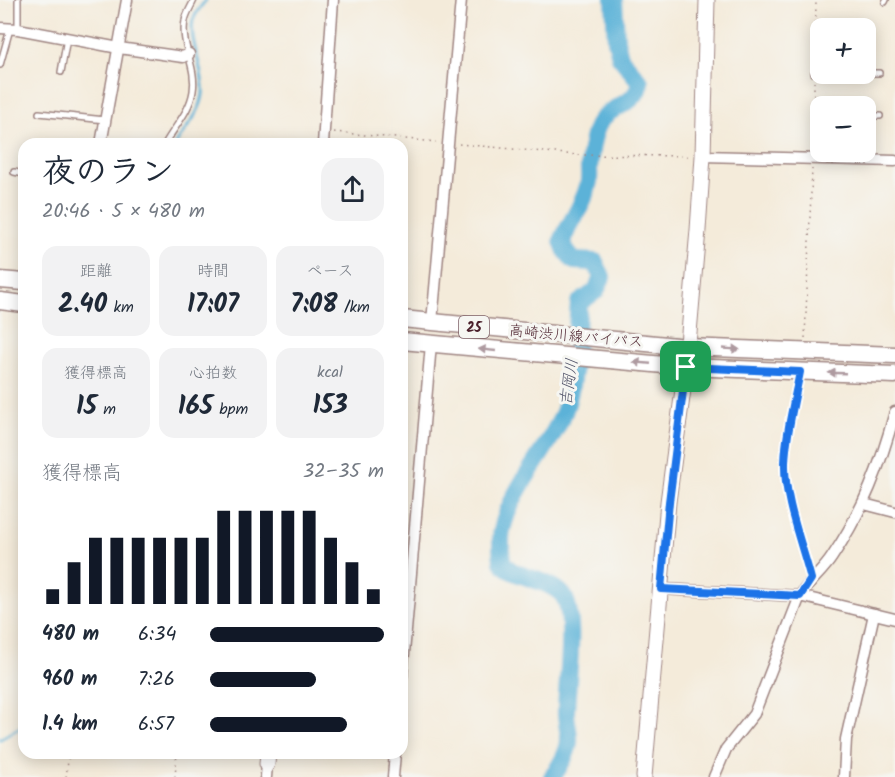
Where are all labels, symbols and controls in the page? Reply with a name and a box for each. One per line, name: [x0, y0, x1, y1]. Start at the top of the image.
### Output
map controls: [810, 18, 876, 162]
button: +: [810, 18, 876, 84]
button: −: [810, 96, 876, 162]
text: 夜のラン: [42, 147, 174, 200]
button: share: [321, 158, 384, 221]
text: 20:46 · 5 × 480 m: [42, 196, 205, 228]
text: 距離: [80, 259, 112, 284]
text: 時間: [197, 259, 229, 284]
text: ペース: [306, 259, 354, 284]
text: 2.40: [58, 284, 107, 326]
text: 17:07: [187, 284, 239, 326]
text: 7:08: [290, 284, 338, 326]
text: km: [107, 295, 134, 320]
text: /km: [338, 295, 370, 320]
road number: 25: [459, 316, 489, 338]
street label: 高崎渋川線バイパス: [508, 319, 644, 355]
pin: [660, 341, 711, 392]
one-way arrow: [477, 345, 496, 355]
one-way arrow: [721, 345, 740, 354]
icon: arrive: [669, 350, 702, 383]
water label: 吉岡川: [554, 357, 585, 408]
one-way arrow: [632, 359, 651, 368]
text: kcal: [317, 360, 343, 385]
text: 獲得標高: [64, 361, 128, 386]
text: 心拍数: [189, 361, 237, 386]
one-way arrow: [827, 369, 846, 378]
text: 153: [312, 385, 348, 427]
text: 15: [76, 386, 97, 428]
text: 165: [178, 386, 213, 428]
text: m: [97, 397, 116, 422]
text: bpm: [213, 397, 248, 422]
text: 32–35 m: [303, 456, 384, 488]
text: 獲得標高: [42, 458, 122, 490]
text: 480 m: [42, 619, 99, 651]
text: 6:34: [138, 619, 176, 651]
text: 960 m: [42, 664, 97, 696]
text: 7:26: [138, 664, 175, 696]
text: 1.4 km: [42, 709, 98, 741]
text: 6:57: [138, 709, 174, 741]

